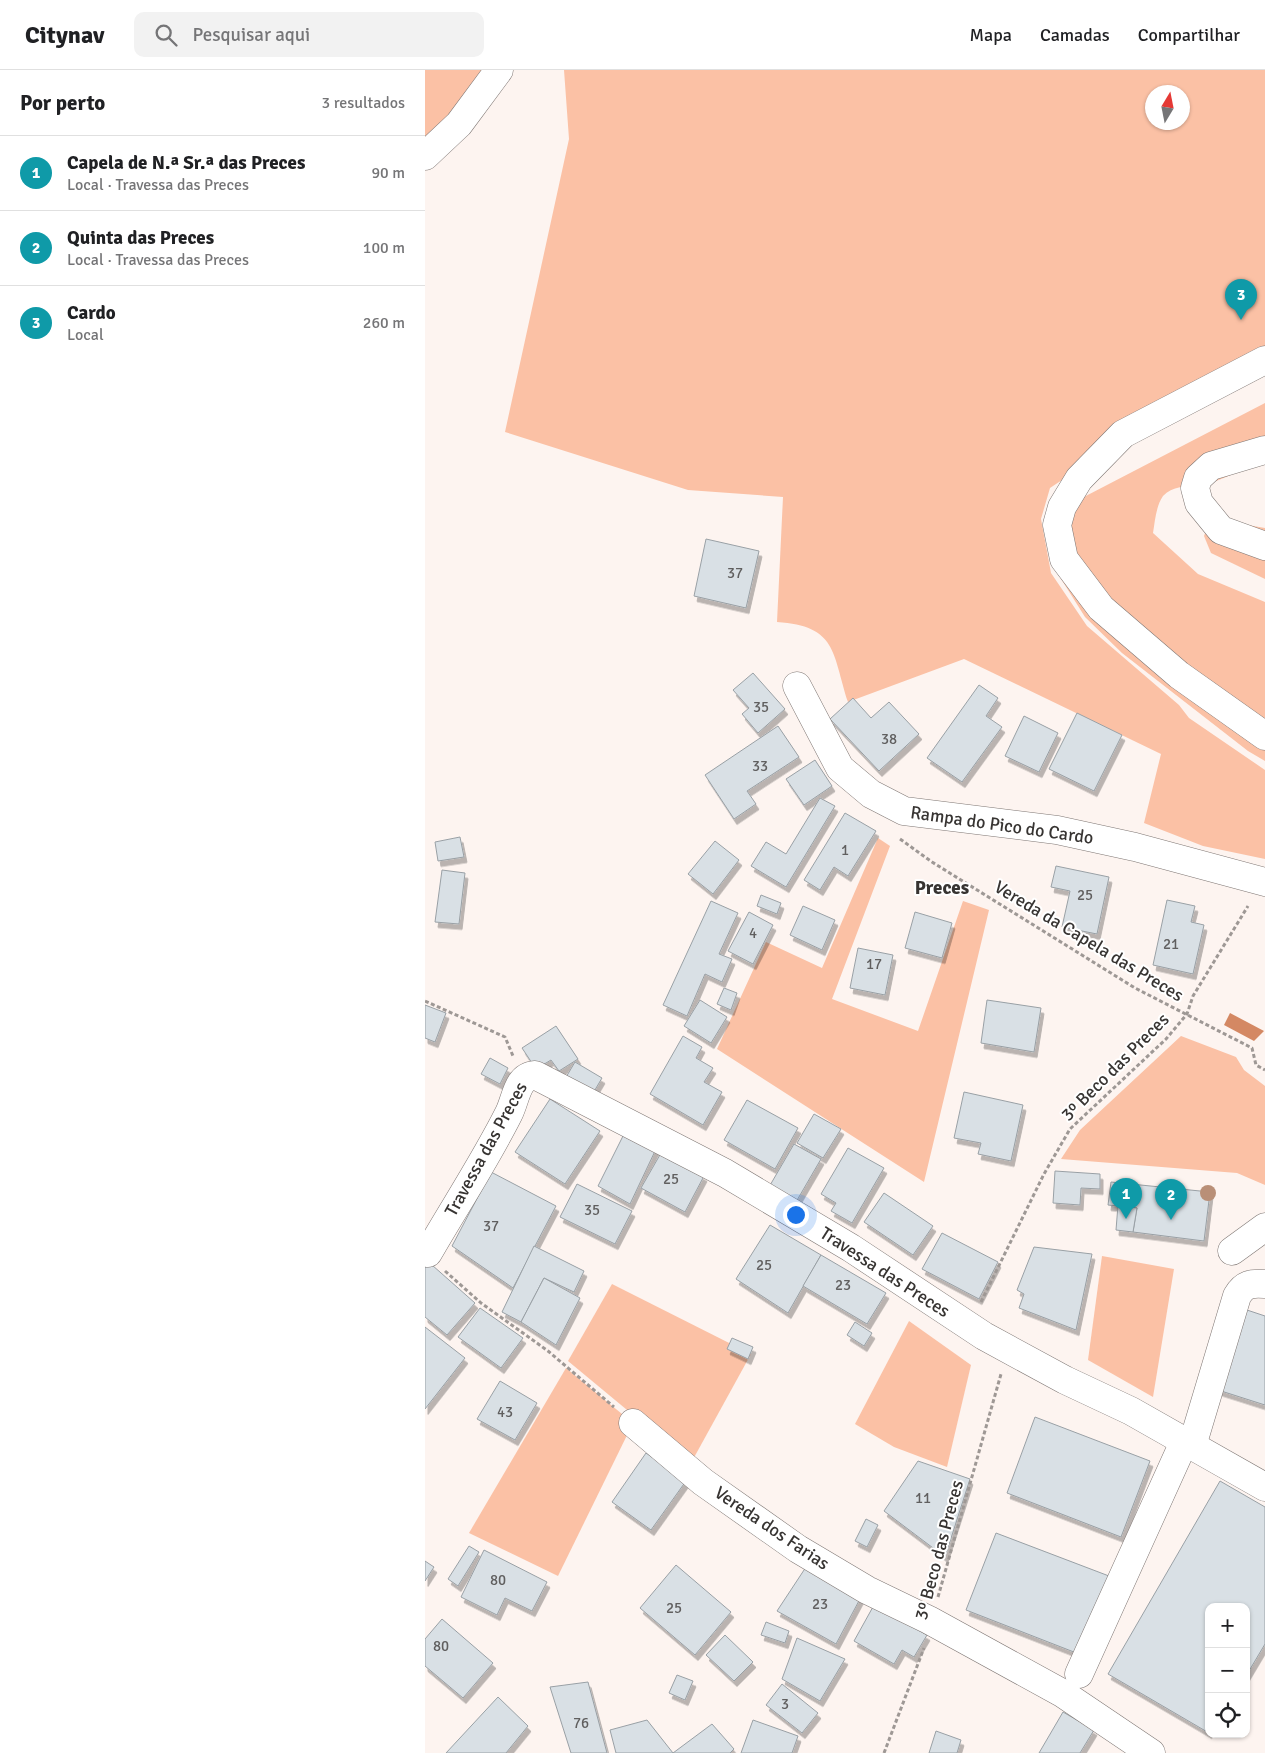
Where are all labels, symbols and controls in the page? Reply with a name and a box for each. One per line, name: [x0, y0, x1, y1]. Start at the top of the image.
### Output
search box: [134, 12, 484, 57]
text: Citynav: [25, 20, 104, 50]
icon: search: [152, 21, 180, 49]
text: Pesquisar aqui: [192, 23, 310, 47]
text: Mapa: [970, 24, 1012, 46]
text: Camadas: [1040, 24, 1110, 46]
text: Compartilhar: [1138, 24, 1240, 46]
north arrow: [1145, 85, 1190, 130]
text: Por perto: [20, 90, 105, 116]
text: 3 resultados: [322, 93, 405, 113]
text: Capela de N.ª Sr.ª das Preces: [67, 151, 305, 175]
text: 1: [32, 163, 40, 183]
text: 90 m: [371, 163, 405, 183]
text: Local · Travessa das Preces: [67, 175, 249, 195]
text: Quinta das Preces: [67, 226, 214, 250]
text: 2: [32, 238, 40, 258]
text: 100 m: [363, 238, 405, 258]
text: Local · Travessa das Preces: [67, 250, 249, 270]
pin: 3: [1225, 279, 1257, 320]
text: Cardo: [67, 301, 116, 325]
text: 3: [32, 313, 40, 333]
text: 260 m: [363, 313, 405, 333]
text: Local: [67, 325, 104, 345]
house number: 37: [727, 564, 743, 582]
house number: 35: [753, 698, 769, 716]
house number: 38: [881, 730, 897, 748]
house number: 33: [752, 757, 768, 775]
street label: Rampa do Pico do Cardo: [909, 801, 1095, 849]
house number: 1: [841, 841, 849, 859]
district label: Preces: [915, 876, 969, 900]
street label: Vereda da Capela das Preces: [990, 876, 1188, 1006]
house number: 25: [1077, 886, 1093, 904]
house number: 4: [749, 924, 757, 942]
house number: 21: [1163, 935, 1179, 953]
house number: 17: [866, 955, 882, 973]
street label: 3º Beco das Preces: [1056, 1008, 1174, 1126]
street label: Travessa das Preces: [440, 1078, 532, 1220]
house number: 25: [663, 1170, 679, 1188]
pin: 1: [1110, 1178, 1142, 1219]
pin: 2: [1155, 1179, 1187, 1220]
house number: 35: [584, 1201, 600, 1219]
your location: [783, 1202, 809, 1228]
house number: 37: [483, 1217, 499, 1235]
street label: Travessa das Preces: [816, 1222, 954, 1322]
house number: 25: [756, 1256, 772, 1274]
house number: 23: [835, 1276, 851, 1294]
house number: 43: [497, 1403, 513, 1421]
street label: 3º Beco das Preces: [910, 1478, 968, 1622]
street label: Vereda dos Farias: [710, 1481, 834, 1575]
house number: 11: [915, 1489, 931, 1507]
house number: 80: [490, 1571, 506, 1589]
house number: 23: [812, 1595, 828, 1613]
house number: 25: [666, 1599, 682, 1617]
map controls: [1205, 1603, 1250, 1738]
button: +: [1205, 1603, 1250, 1648]
house number: 80: [433, 1637, 449, 1655]
button: −: [1205, 1648, 1250, 1693]
button: locate: [1205, 1693, 1250, 1738]
house number: 3: [781, 1695, 789, 1713]
house number: 76: [573, 1714, 589, 1732]

